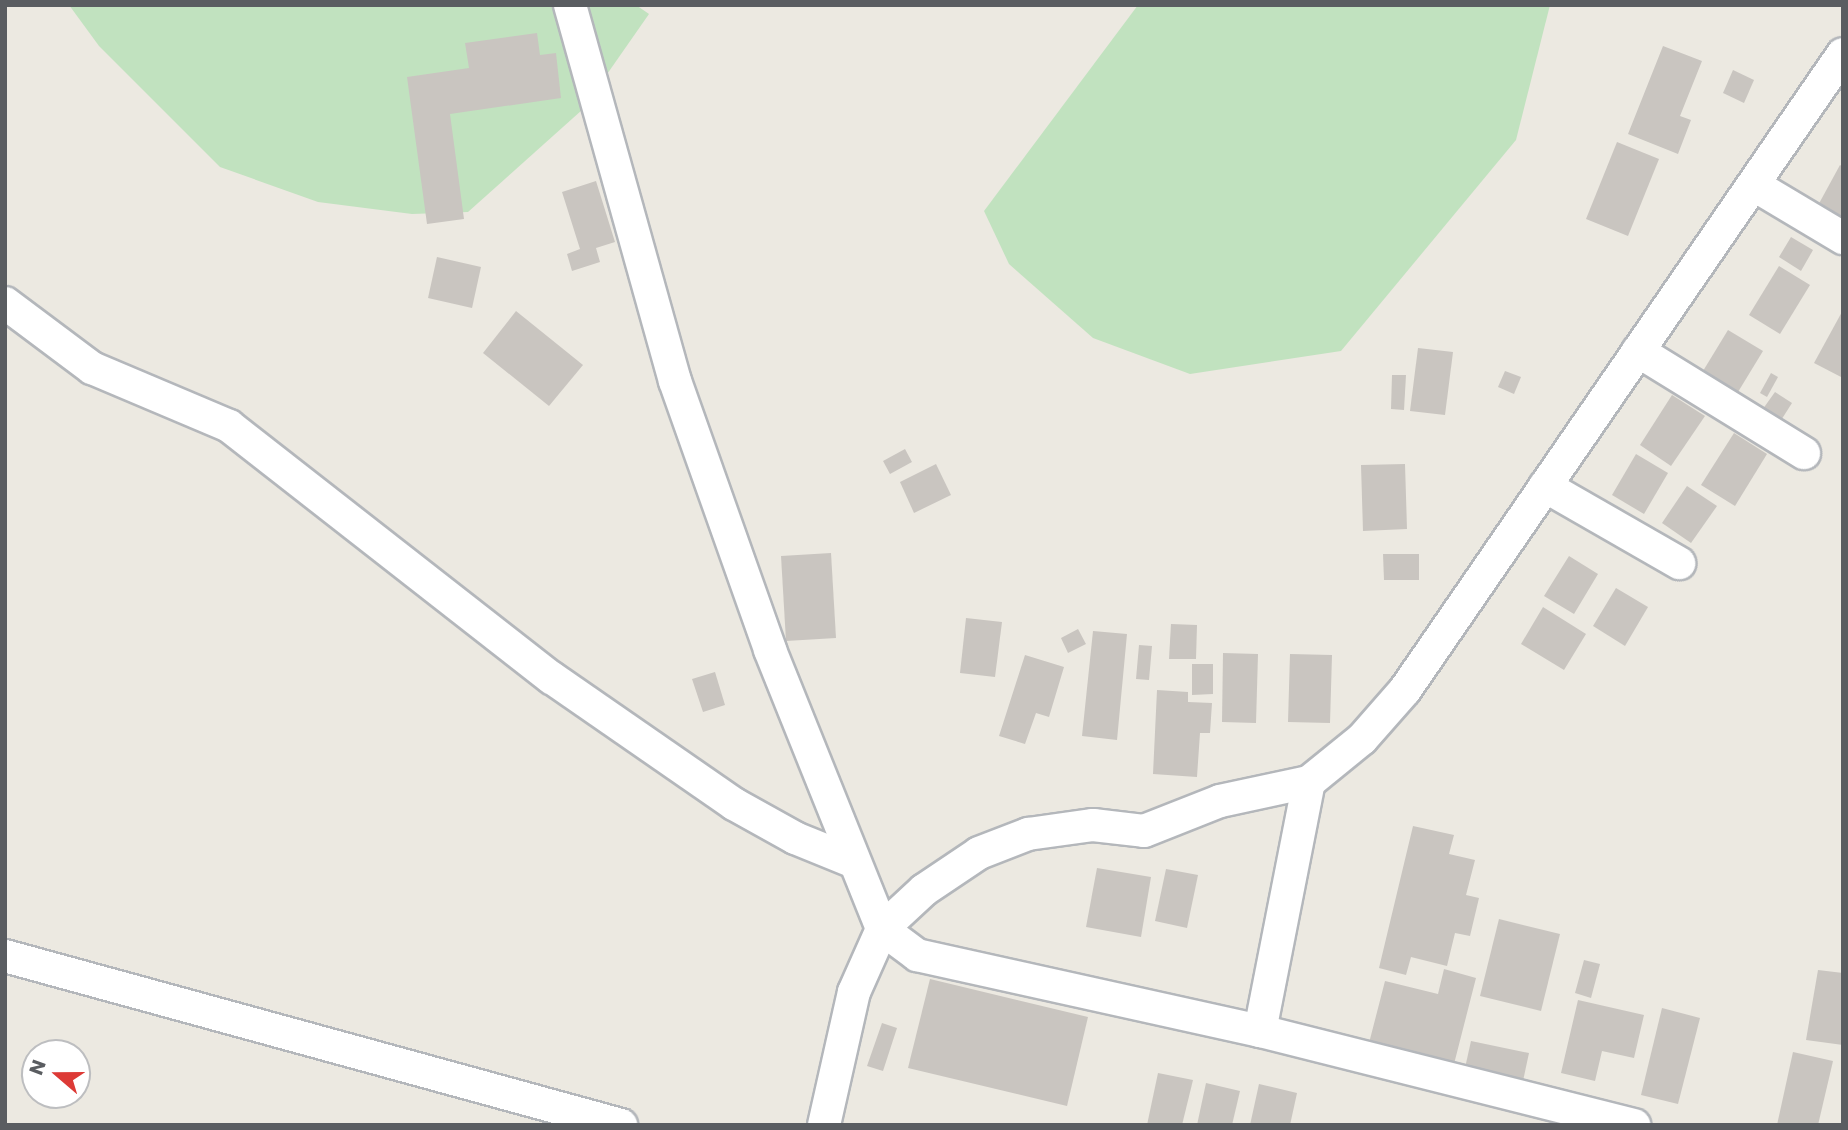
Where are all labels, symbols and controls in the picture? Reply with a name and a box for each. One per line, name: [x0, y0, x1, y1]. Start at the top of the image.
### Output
north arrow: [21, 1039, 91, 1109]
text: N: [23, 1056, 53, 1079]

